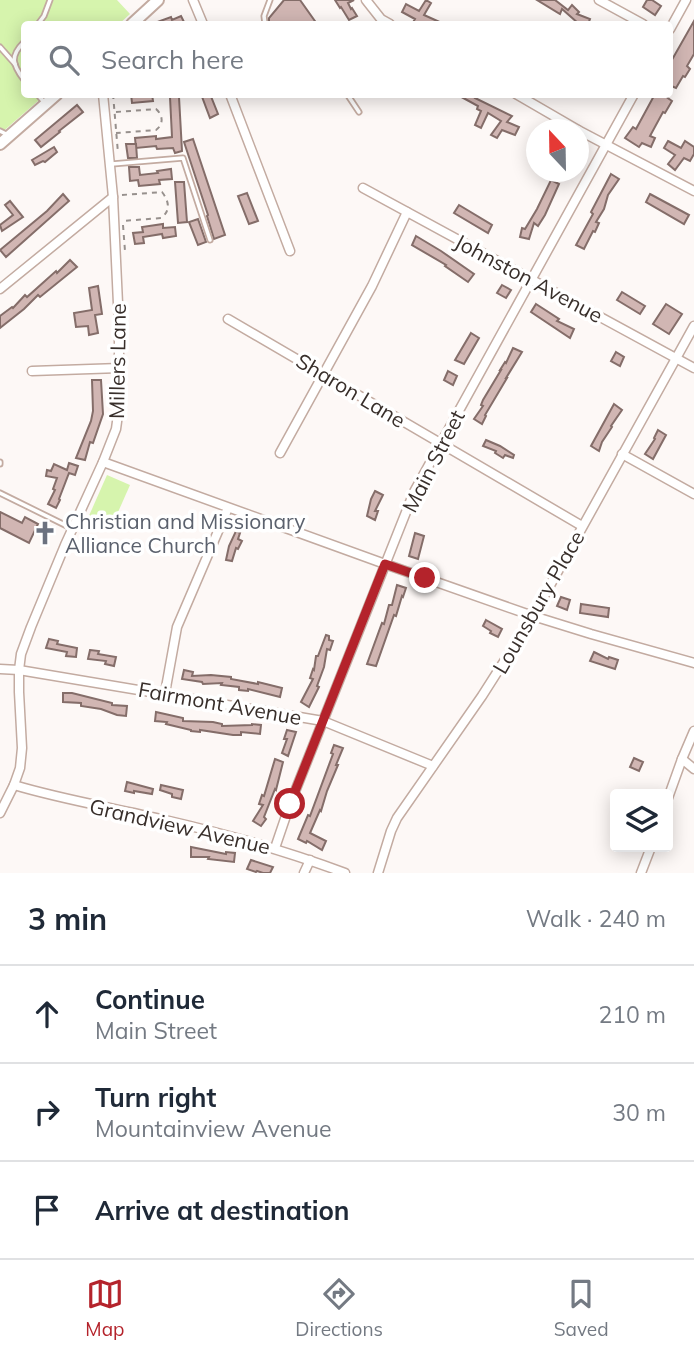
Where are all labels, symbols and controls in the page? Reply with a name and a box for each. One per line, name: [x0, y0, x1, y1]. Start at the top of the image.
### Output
search box: [21, 21, 673, 98]
icon: search: [45, 41, 83, 79]
text: Search here: [101, 43, 244, 76]
north arrow: [526, 119, 589, 182]
street label: Johnston Avenue: [450, 228, 608, 328]
street label: Millers Lane: [103, 303, 131, 419]
street label: Sharon Lane: [292, 347, 410, 433]
street label: Main Street: [396, 405, 470, 517]
place label: Christian and Missionary Alliance Church: [65, 508, 305, 558]
church icon: Christian and Missionary Alliance Church: [31, 519, 59, 547]
street label: Lounsbury Place: [487, 526, 589, 678]
route end: [409, 562, 440, 593]
street label: Fairmont Avenue: [136, 676, 304, 730]
route start: [274, 788, 305, 819]
map controls: [610, 789, 673, 852]
button: layers: [610, 789, 673, 852]
street label: Grandview Avenue: [87, 793, 273, 859]
text: 3 min: [28, 900, 107, 938]
text: Walk · 240 m: [526, 904, 666, 933]
text: Continue: [95, 983, 205, 1016]
icon: ahead: [28, 995, 66, 1033]
text: 210 m: [598, 1000, 666, 1029]
text: Main Street: [95, 1016, 217, 1045]
text: Turn right: [95, 1081, 216, 1114]
icon: right: [28, 1093, 66, 1131]
text: 30 m: [612, 1098, 666, 1127]
text: Mountainview Avenue: [95, 1114, 331, 1143]
icon: arrive: [28, 1191, 66, 1229]
text: Arrive at destination: [95, 1194, 350, 1227]
tab: Map: [85, 1275, 124, 1341]
tab: Directions: [295, 1275, 383, 1341]
tab: Saved: [554, 1275, 609, 1341]

